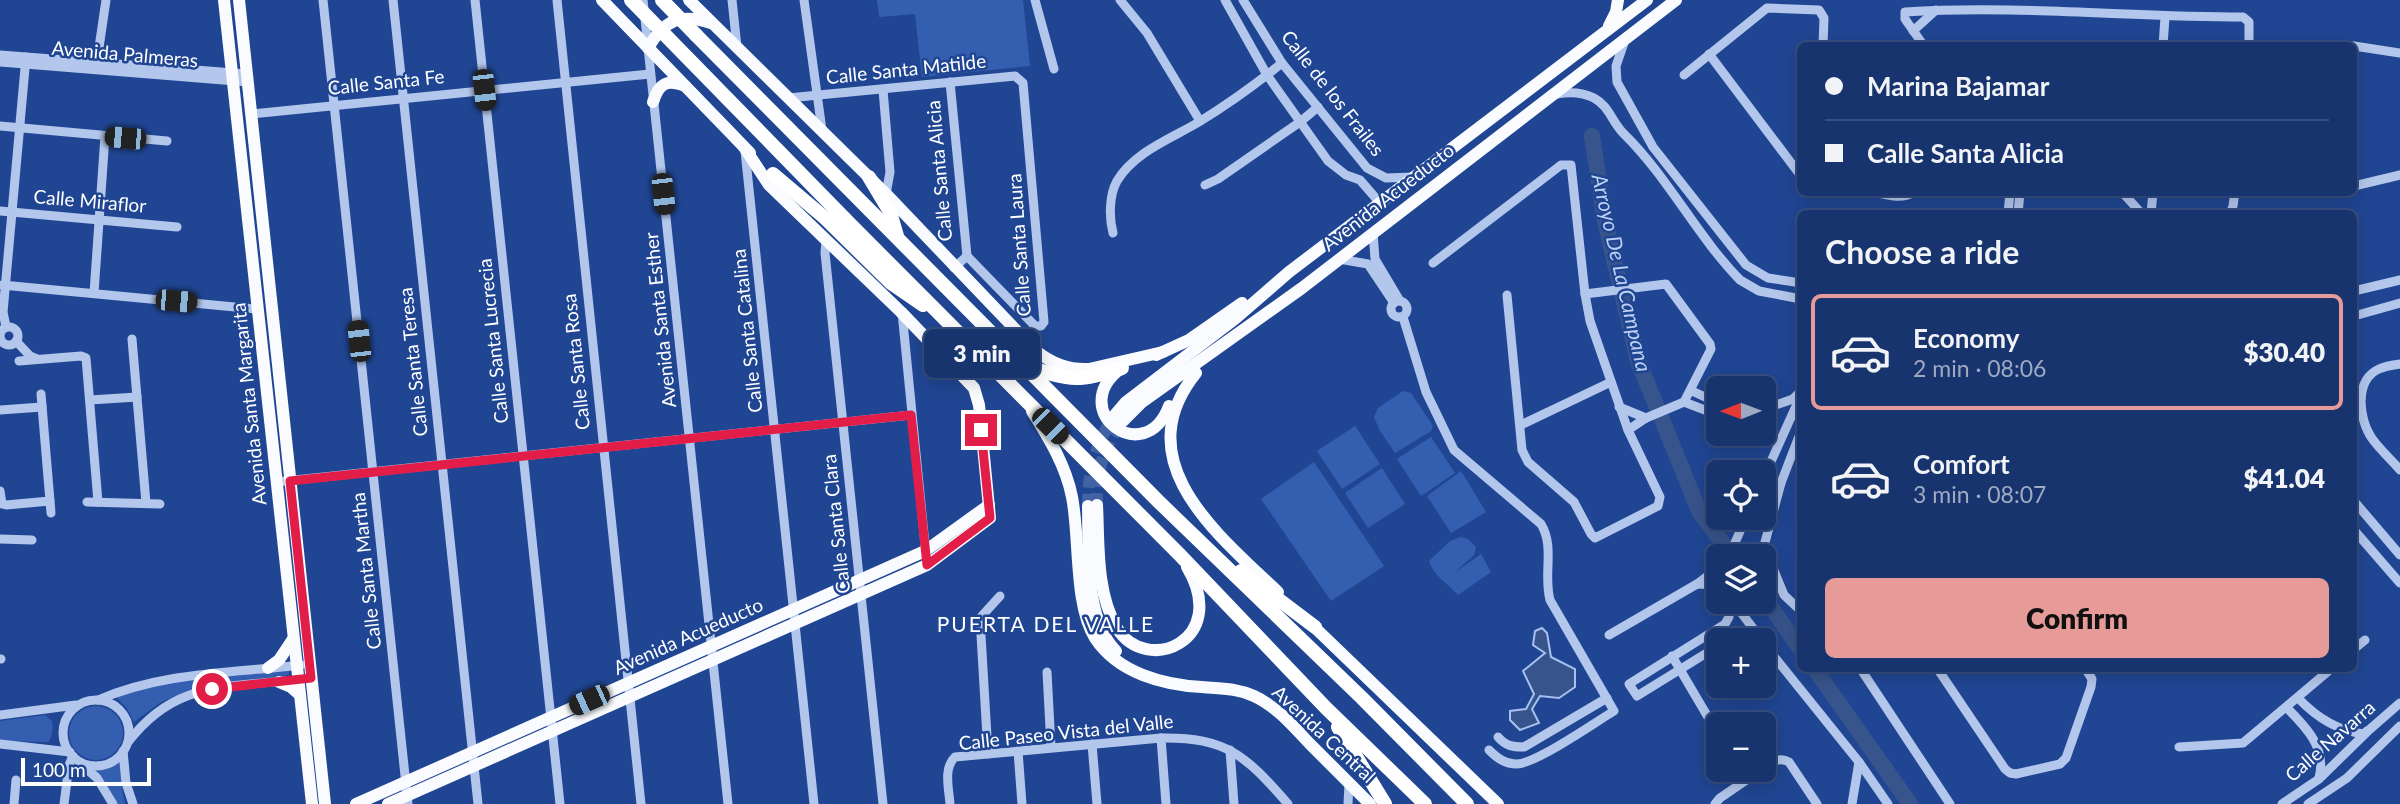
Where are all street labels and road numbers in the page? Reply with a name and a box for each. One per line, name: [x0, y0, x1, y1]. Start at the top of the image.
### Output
street label: Calle de los Frailes: [1277, 25, 1390, 160]
street label: Avenida Palmeras: [51, 36, 199, 71]
street label: Calle Santa Matilde: [825, 49, 987, 88]
street label: Calle Santa Fe: [326, 64, 445, 99]
street label: Calle Santa Alicia: [921, 100, 956, 243]
street label: Avenida Acueducto: [1317, 138, 1458, 255]
street label: Calle Santa Laura: [1002, 173, 1035, 317]
street label: Calle Miraflor: [33, 184, 147, 217]
street label: Avenida Santa Esther: [639, 231, 680, 409]
street label: Calle Santa Catalina: [726, 248, 767, 414]
street label: Calle Santa Lucrecia: [472, 257, 513, 425]
street label: Calle Santa Teresa: [393, 286, 432, 438]
street label: Calle Santa Rosa: [557, 293, 594, 431]
street label: Avenida Santa Margarita: [226, 302, 271, 506]
street label: Calle Santa Clara: [817, 453, 854, 595]
street label: Calle Santa Martha: [346, 491, 385, 651]
street label: Avenida Acueducto: [609, 592, 766, 679]
street label: Avenida Central: [1268, 680, 1381, 787]
street label: Calle Navarra: [2280, 695, 2379, 786]
street label: Calle Paseo Vista del Valle: [957, 709, 1174, 754]

